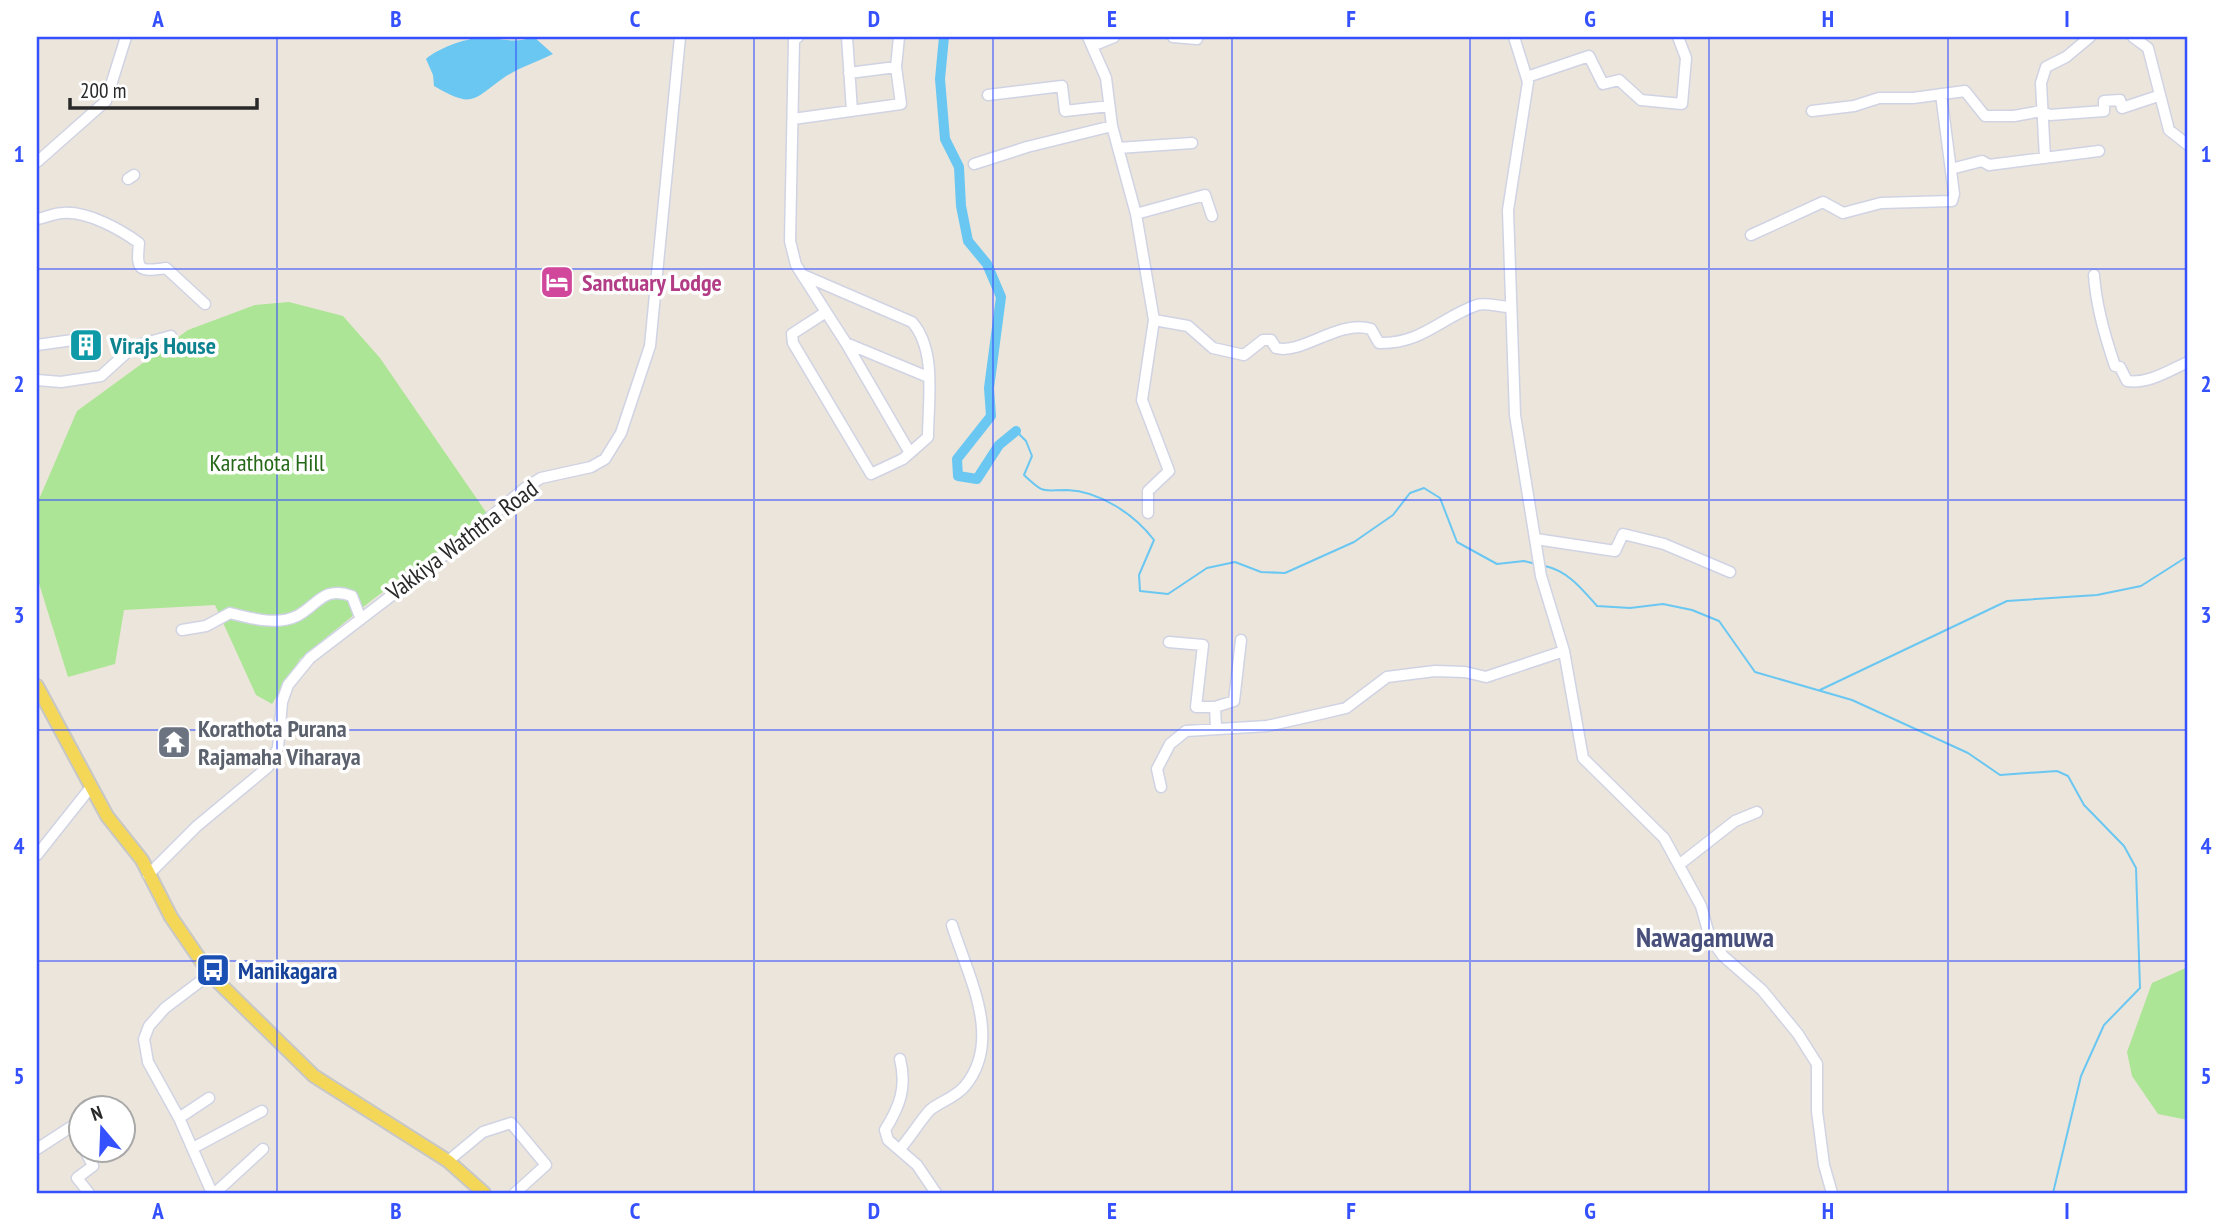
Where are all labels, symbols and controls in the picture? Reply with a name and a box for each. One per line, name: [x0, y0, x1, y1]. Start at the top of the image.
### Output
text: A: [151, 4, 164, 33]
text: B: [390, 4, 402, 33]
text: C: [630, 4, 641, 33]
text: D: [868, 4, 880, 33]
text: E: [1107, 4, 1117, 33]
text: F: [1346, 4, 1356, 33]
text: G: [1584, 4, 1596, 33]
text: H: [1822, 4, 1834, 33]
text: I: [2064, 4, 2070, 33]
scale bar: [70, 66, 257, 110]
text: 200 m: [80, 77, 126, 104]
text: 1: [14, 139, 25, 168]
text: 1: [2201, 139, 2212, 168]
hotel icon: Sanctuary Lodge: [538, 263, 576, 301]
place label: Sanctuary Lodge: [582, 267, 722, 298]
building icon: Virajs House: [67, 326, 105, 364]
place label: Virajs House: [109, 330, 216, 361]
text: 2: [14, 369, 25, 398]
text: 2: [2201, 369, 2212, 398]
park label: Karathota Hill: [209, 447, 325, 478]
street label: Vakkiya Waththa Road: [379, 473, 544, 608]
text: 3: [14, 600, 25, 629]
text: 3: [2201, 600, 2212, 629]
place label: Korathota Purana Rajamaha Viharaya: [198, 713, 361, 772]
temple icon: Korathota Purana Rajamaha Viharaya: [155, 723, 193, 761]
text: 4: [14, 831, 25, 860]
text: 4: [2201, 831, 2212, 860]
district label: Nawagamuwa: [1636, 918, 1774, 955]
bus stop icon: Manikagara: [194, 951, 232, 989]
place label: Manikagara: [238, 955, 337, 986]
text: 5: [14, 1061, 25, 1090]
text: 5: [2201, 1061, 2212, 1090]
north arrow: [66, 1094, 136, 1164]
text: N: [88, 1100, 105, 1126]
text: A: [151, 1196, 164, 1225]
text: B: [390, 1196, 402, 1225]
text: C: [630, 1196, 641, 1225]
text: D: [868, 1196, 880, 1225]
text: E: [1107, 1196, 1117, 1225]
text: F: [1346, 1196, 1356, 1225]
text: G: [1584, 1196, 1596, 1225]
text: H: [1822, 1196, 1834, 1225]
text: I: [2064, 1196, 2070, 1225]

